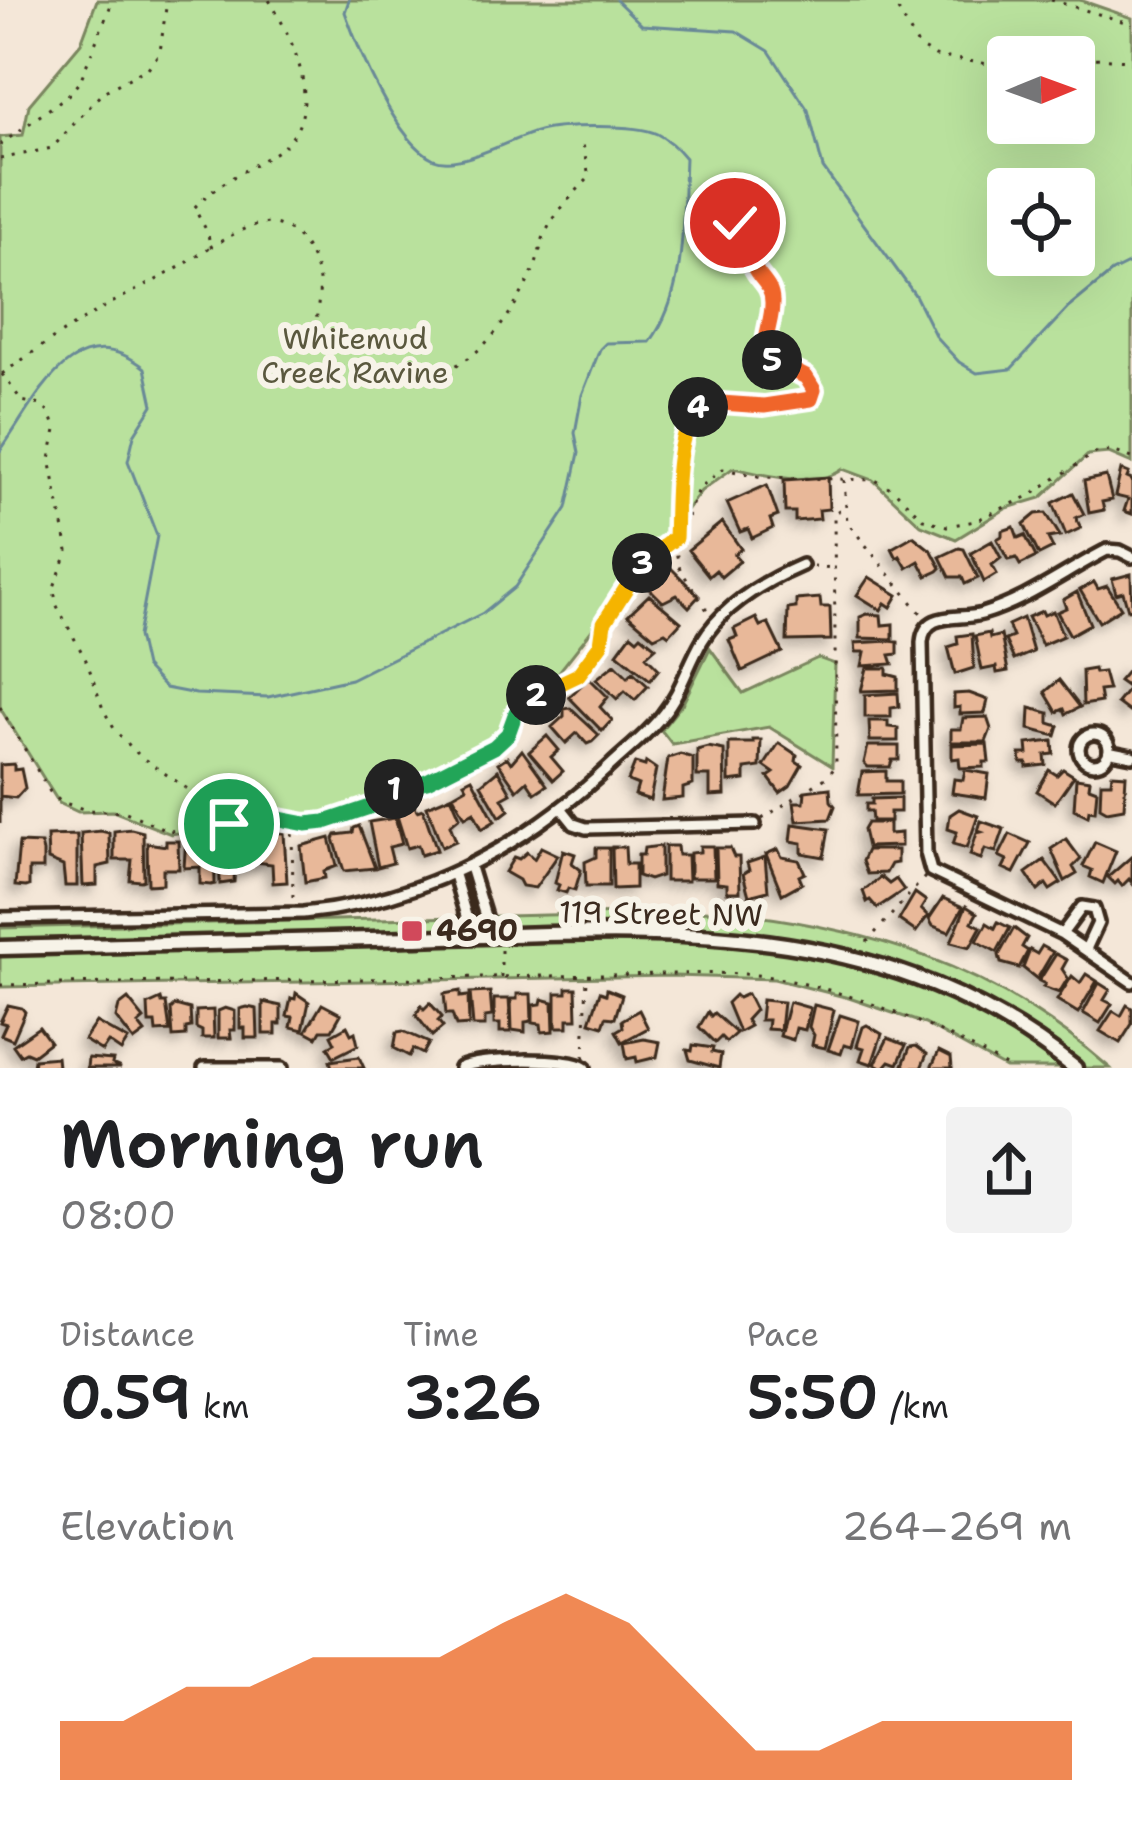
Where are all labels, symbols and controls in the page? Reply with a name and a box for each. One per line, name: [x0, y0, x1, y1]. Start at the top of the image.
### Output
north arrow: [987, 36, 1095, 144]
map controls: [987, 36, 1095, 276]
button: locate: [987, 168, 1095, 276]
pin: [684, 172, 786, 274]
icon: check: [702, 190, 768, 256]
park label: Whitemud Creek Ravine: [261, 318, 449, 393]
pin: 5: [742, 330, 802, 390]
text: 5: [762, 337, 782, 382]
pin: 4: [668, 377, 728, 437]
text: 4: [686, 384, 710, 429]
pin: 3: [612, 533, 672, 593]
text: 3: [630, 540, 654, 585]
pin: 2: [506, 665, 566, 725]
text: 2: [524, 672, 548, 717]
pin: 1: [364, 759, 424, 819]
text: 1: [386, 766, 402, 811]
pin: [178, 773, 280, 875]
icon: arrive: [196, 791, 262, 857]
street label: 119 Street NW: [559, 891, 763, 936]
place label: 4690: [436, 910, 518, 951]
marker: 4690: [399, 918, 425, 944]
text: Morning run: [60, 1100, 484, 1188]
button: share: [946, 1107, 1072, 1233]
text: 08:00: [60, 1189, 176, 1241]
text: Distance: [60, 1312, 195, 1357]
text: Time: [403, 1312, 479, 1357]
text: Pace: [747, 1312, 819, 1357]
text: 0.59: [60, 1357, 192, 1437]
text: 3:26: [403, 1357, 542, 1437]
text: 5:50: [747, 1357, 879, 1437]
text: km: [192, 1384, 249, 1429]
text: /km: [879, 1384, 949, 1429]
text: Elevation: [60, 1500, 235, 1552]
text: 264–269 m: [842, 1500, 1072, 1552]

